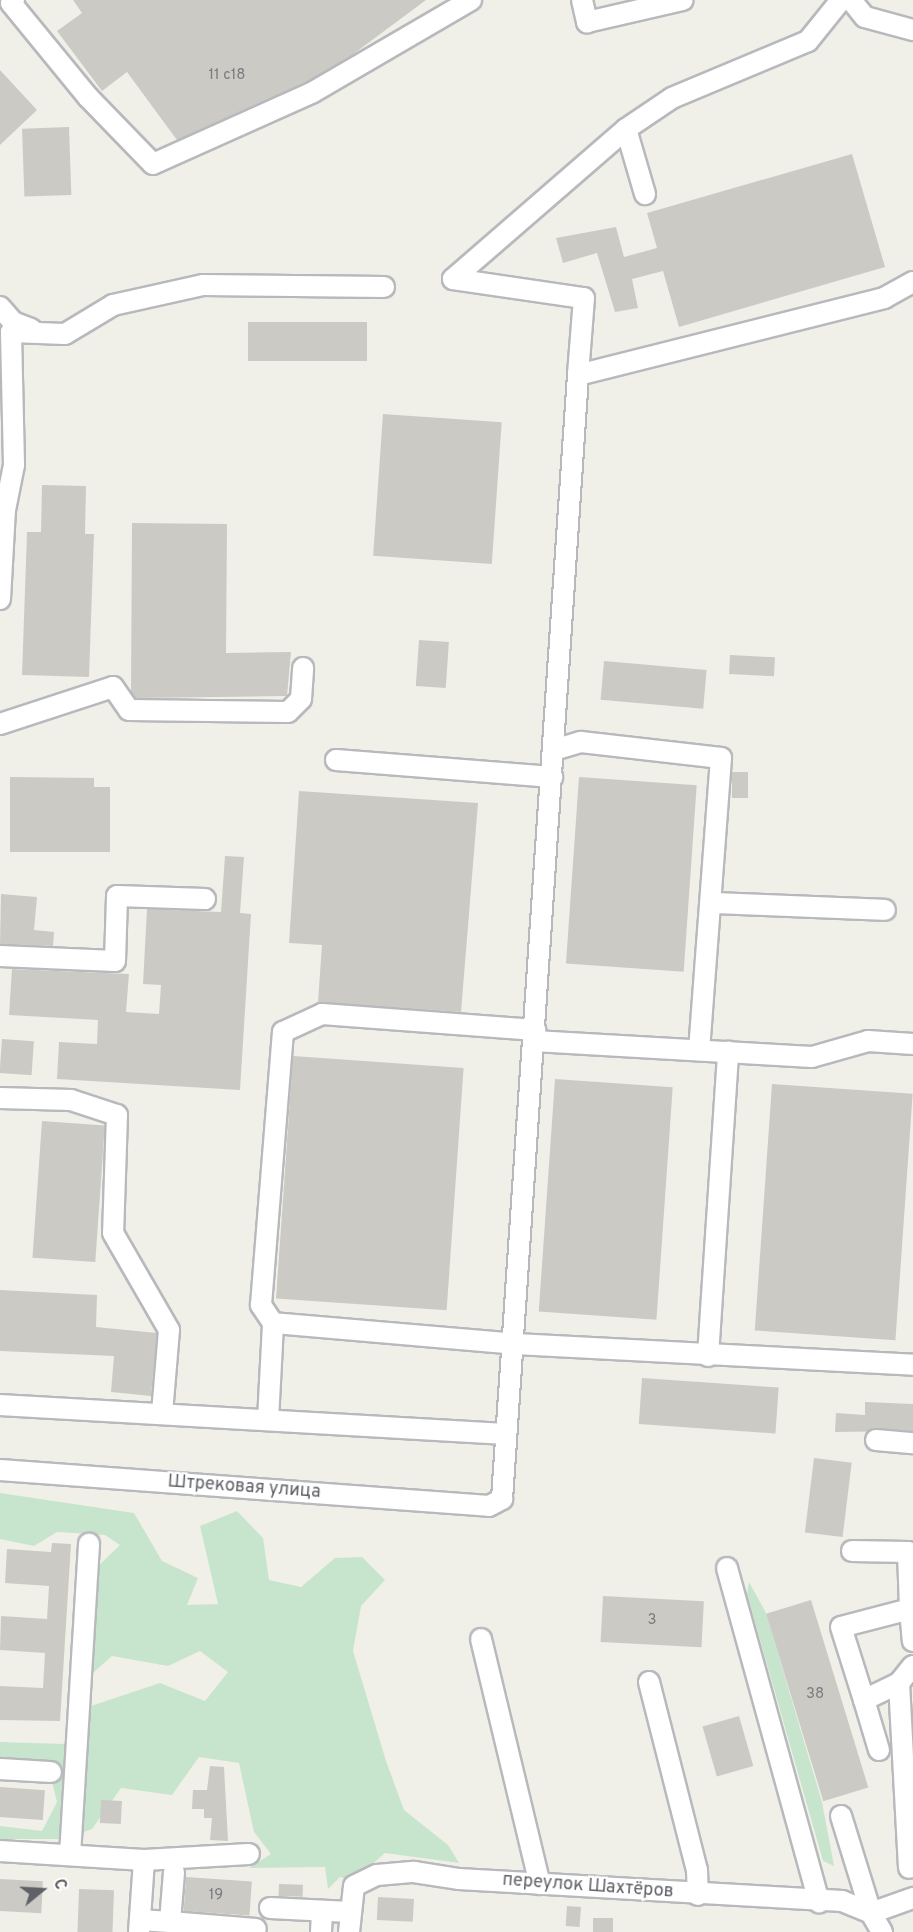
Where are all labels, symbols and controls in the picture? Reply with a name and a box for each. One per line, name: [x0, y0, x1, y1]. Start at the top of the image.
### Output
house number: 11 с18: [209, 67, 245, 85]
street label: Штрековая улица: [167, 1472, 321, 1504]
house number: 3: [647, 1612, 657, 1630]
house number: 38: [806, 1686, 824, 1704]
north arrow: [12, 1860, 72, 1920]
street label: переулок Шахтёров: [502, 1870, 674, 1904]
text: С: [48, 1876, 70, 1892]
house number: 19: [209, 1887, 223, 1905]

